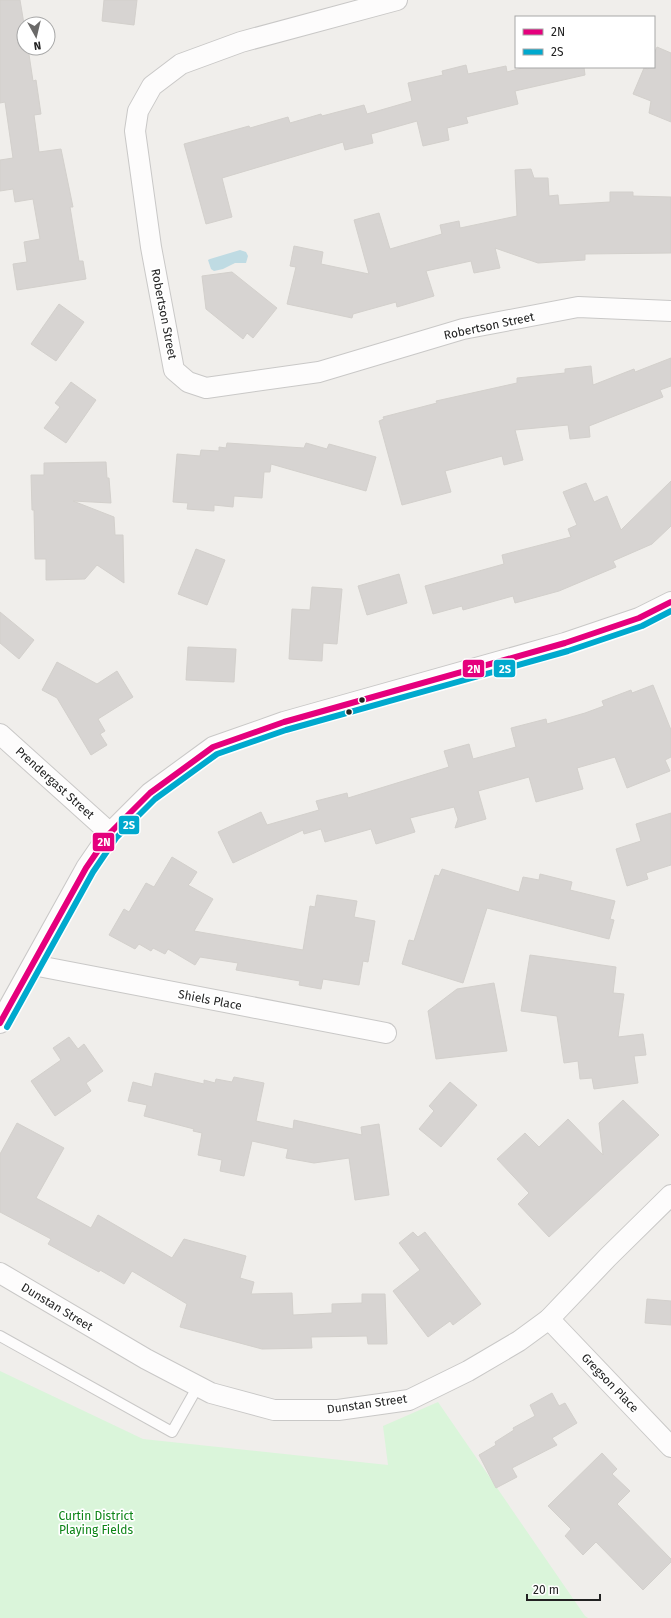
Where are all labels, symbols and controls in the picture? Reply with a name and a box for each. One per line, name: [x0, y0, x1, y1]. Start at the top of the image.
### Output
north arrow: [16, 16, 56, 56]
legend: [515, 16, 655, 68]
text: 2N: [551, 25, 565, 39]
text: N: [33, 38, 42, 52]
text: 2S: [551, 45, 564, 59]
street label: Robertson Street: [148, 267, 180, 361]
street label: Robertson Street: [442, 309, 536, 342]
line badge: 2N: [462, 659, 485, 678]
line badge: 2S: [493, 659, 516, 678]
text: 2N: [468, 663, 480, 676]
text: 2S: [499, 663, 512, 676]
unlabelled marker: [357, 695, 367, 705]
unlabelled marker: [344, 707, 354, 717]
street label: Prendergast Street: [13, 744, 98, 822]
line badge: 2S: [118, 815, 140, 835]
text: 2S: [123, 819, 136, 832]
line badge: 2N: [92, 832, 115, 852]
text: 2N: [98, 836, 110, 849]
street label: Shiels Place: [177, 987, 243, 1013]
street label: Dunstan Street: [19, 1280, 96, 1334]
street label: Gregson Place: [578, 1351, 642, 1415]
street label: Dunstan Street: [326, 1391, 409, 1417]
park label: Curtin District Playing Fields: [58, 1509, 134, 1537]
scale bar: [527, 1576, 600, 1602]
text: 20 m: [533, 1583, 559, 1597]

